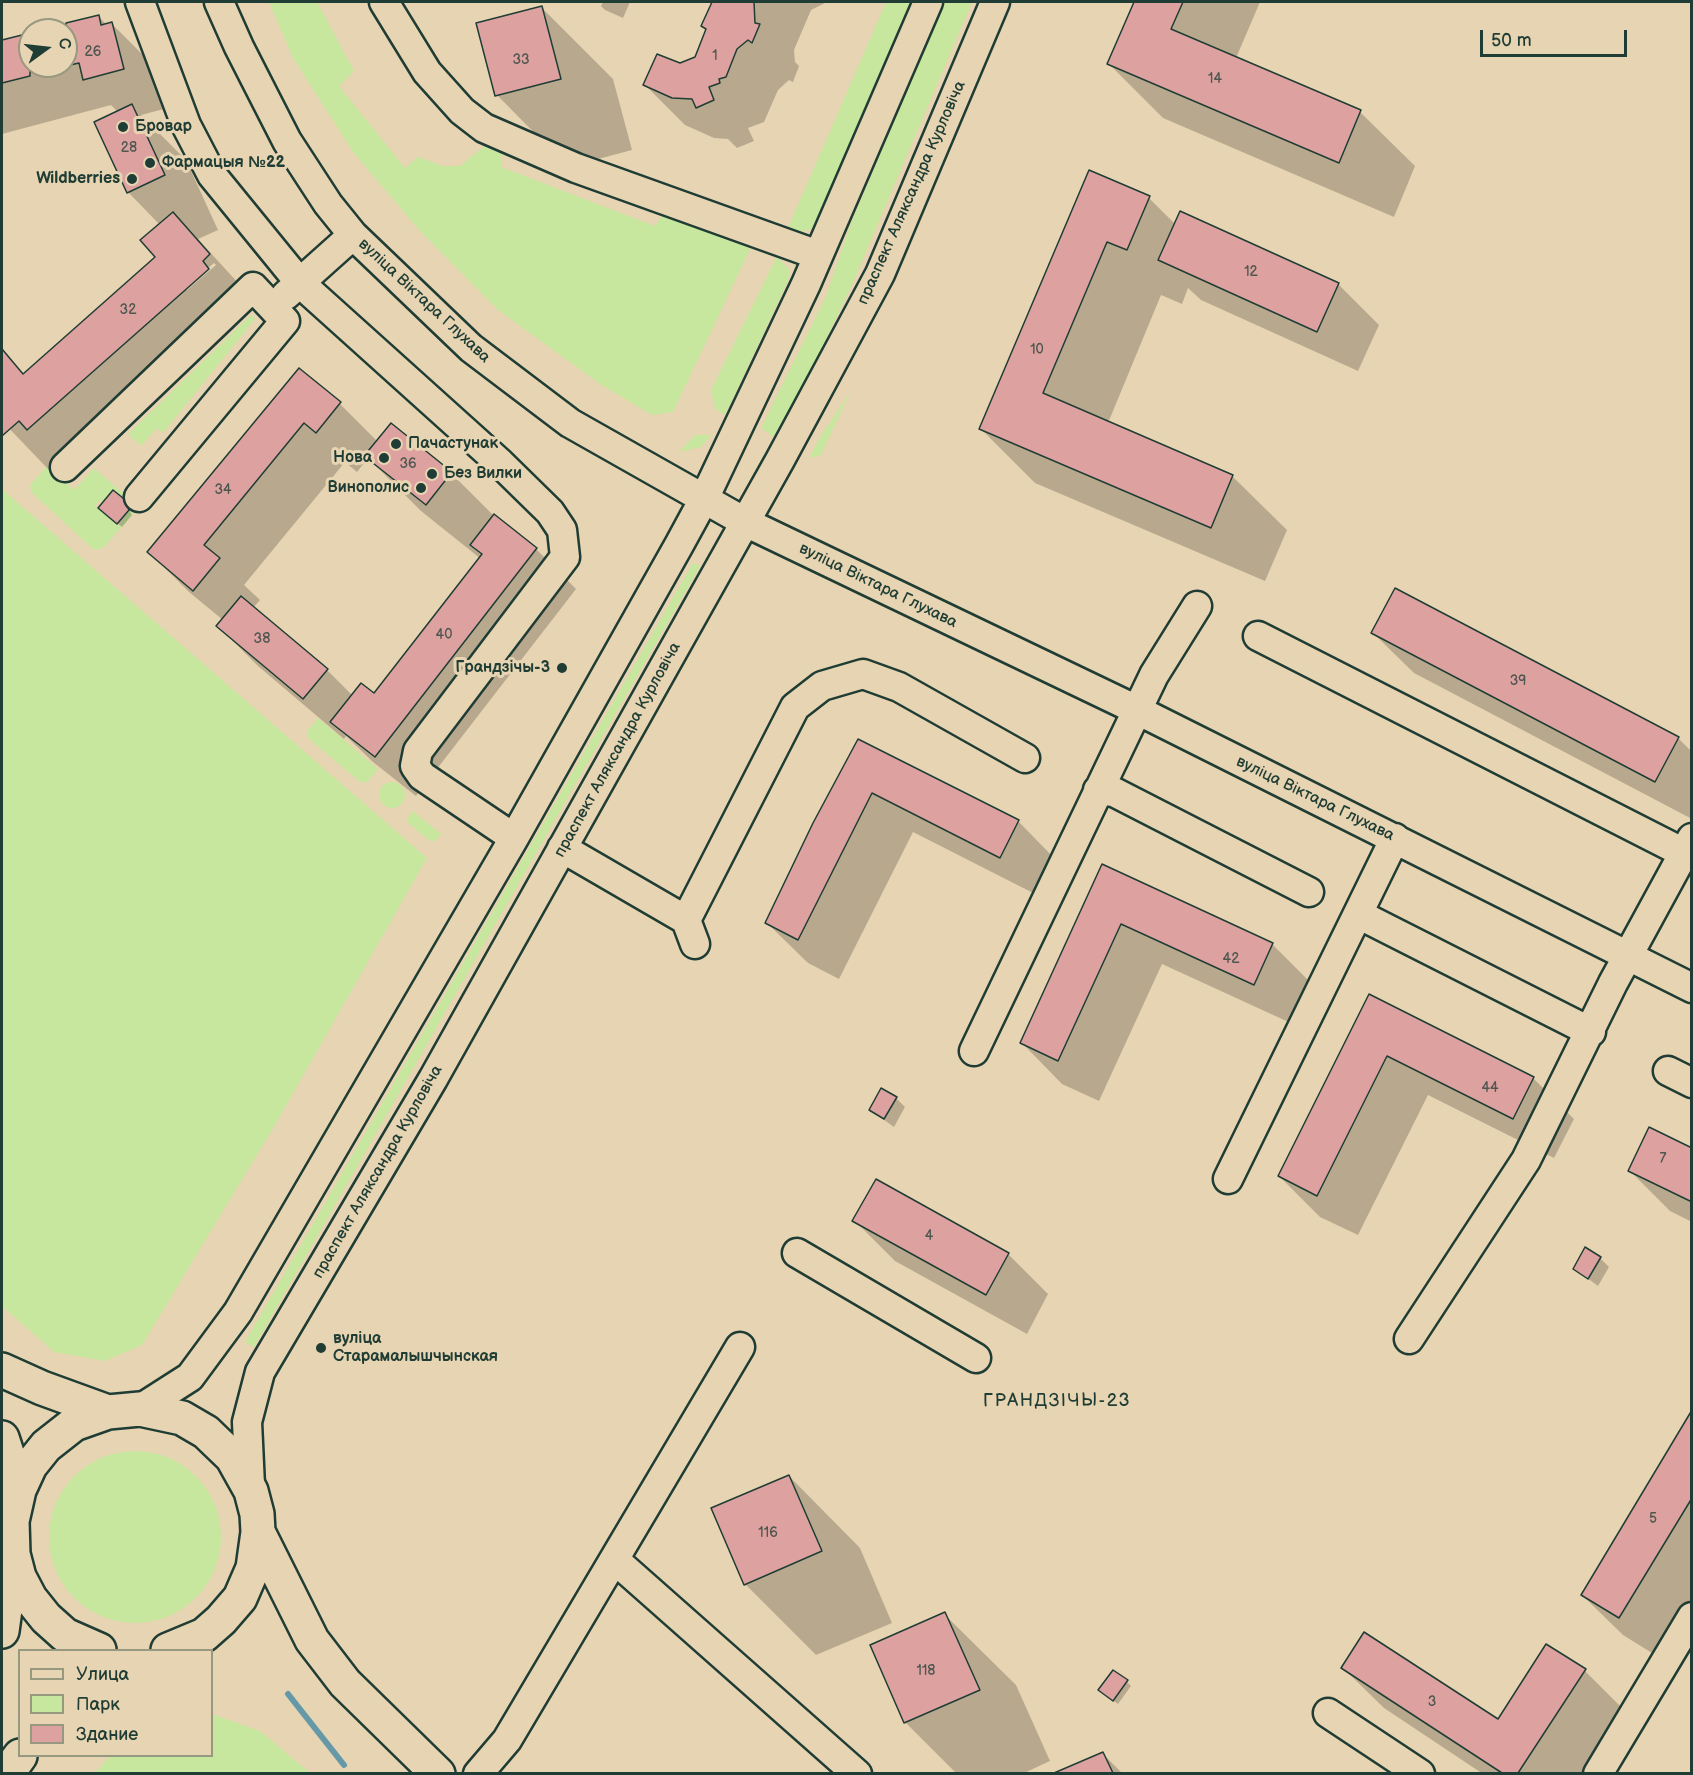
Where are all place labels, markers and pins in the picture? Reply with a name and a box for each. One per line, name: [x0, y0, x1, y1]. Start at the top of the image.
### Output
place label: Бровар: [135, 117, 192, 137]
marker: Бровар: [116, 120, 130, 134]
place label: Фармацыя №22: [162, 153, 285, 173]
marker: Фармацыя №22: [143, 156, 157, 170]
place label: Wildberries: [36, 169, 120, 189]
marker: Wildberries: [125, 172, 139, 186]
place label: Пачастунак: [408, 434, 498, 454]
marker: Пачастунак: [389, 437, 403, 451]
place label: Нова: [333, 448, 372, 468]
marker: Нова: [377, 451, 391, 465]
place label: Без Вилки: [444, 464, 522, 484]
marker: Без Вилки: [425, 467, 439, 481]
place label: Винополис: [328, 478, 409, 498]
marker: Винополис: [414, 481, 428, 495]
place label: Грандзічы-3: [455, 658, 550, 678]
marker: Грандзічы-3: [555, 661, 569, 675]
place label: вуліца Старамалышчынская: [333, 1329, 498, 1367]
marker: вуліца Старамалышчынская: [314, 1341, 328, 1355]

